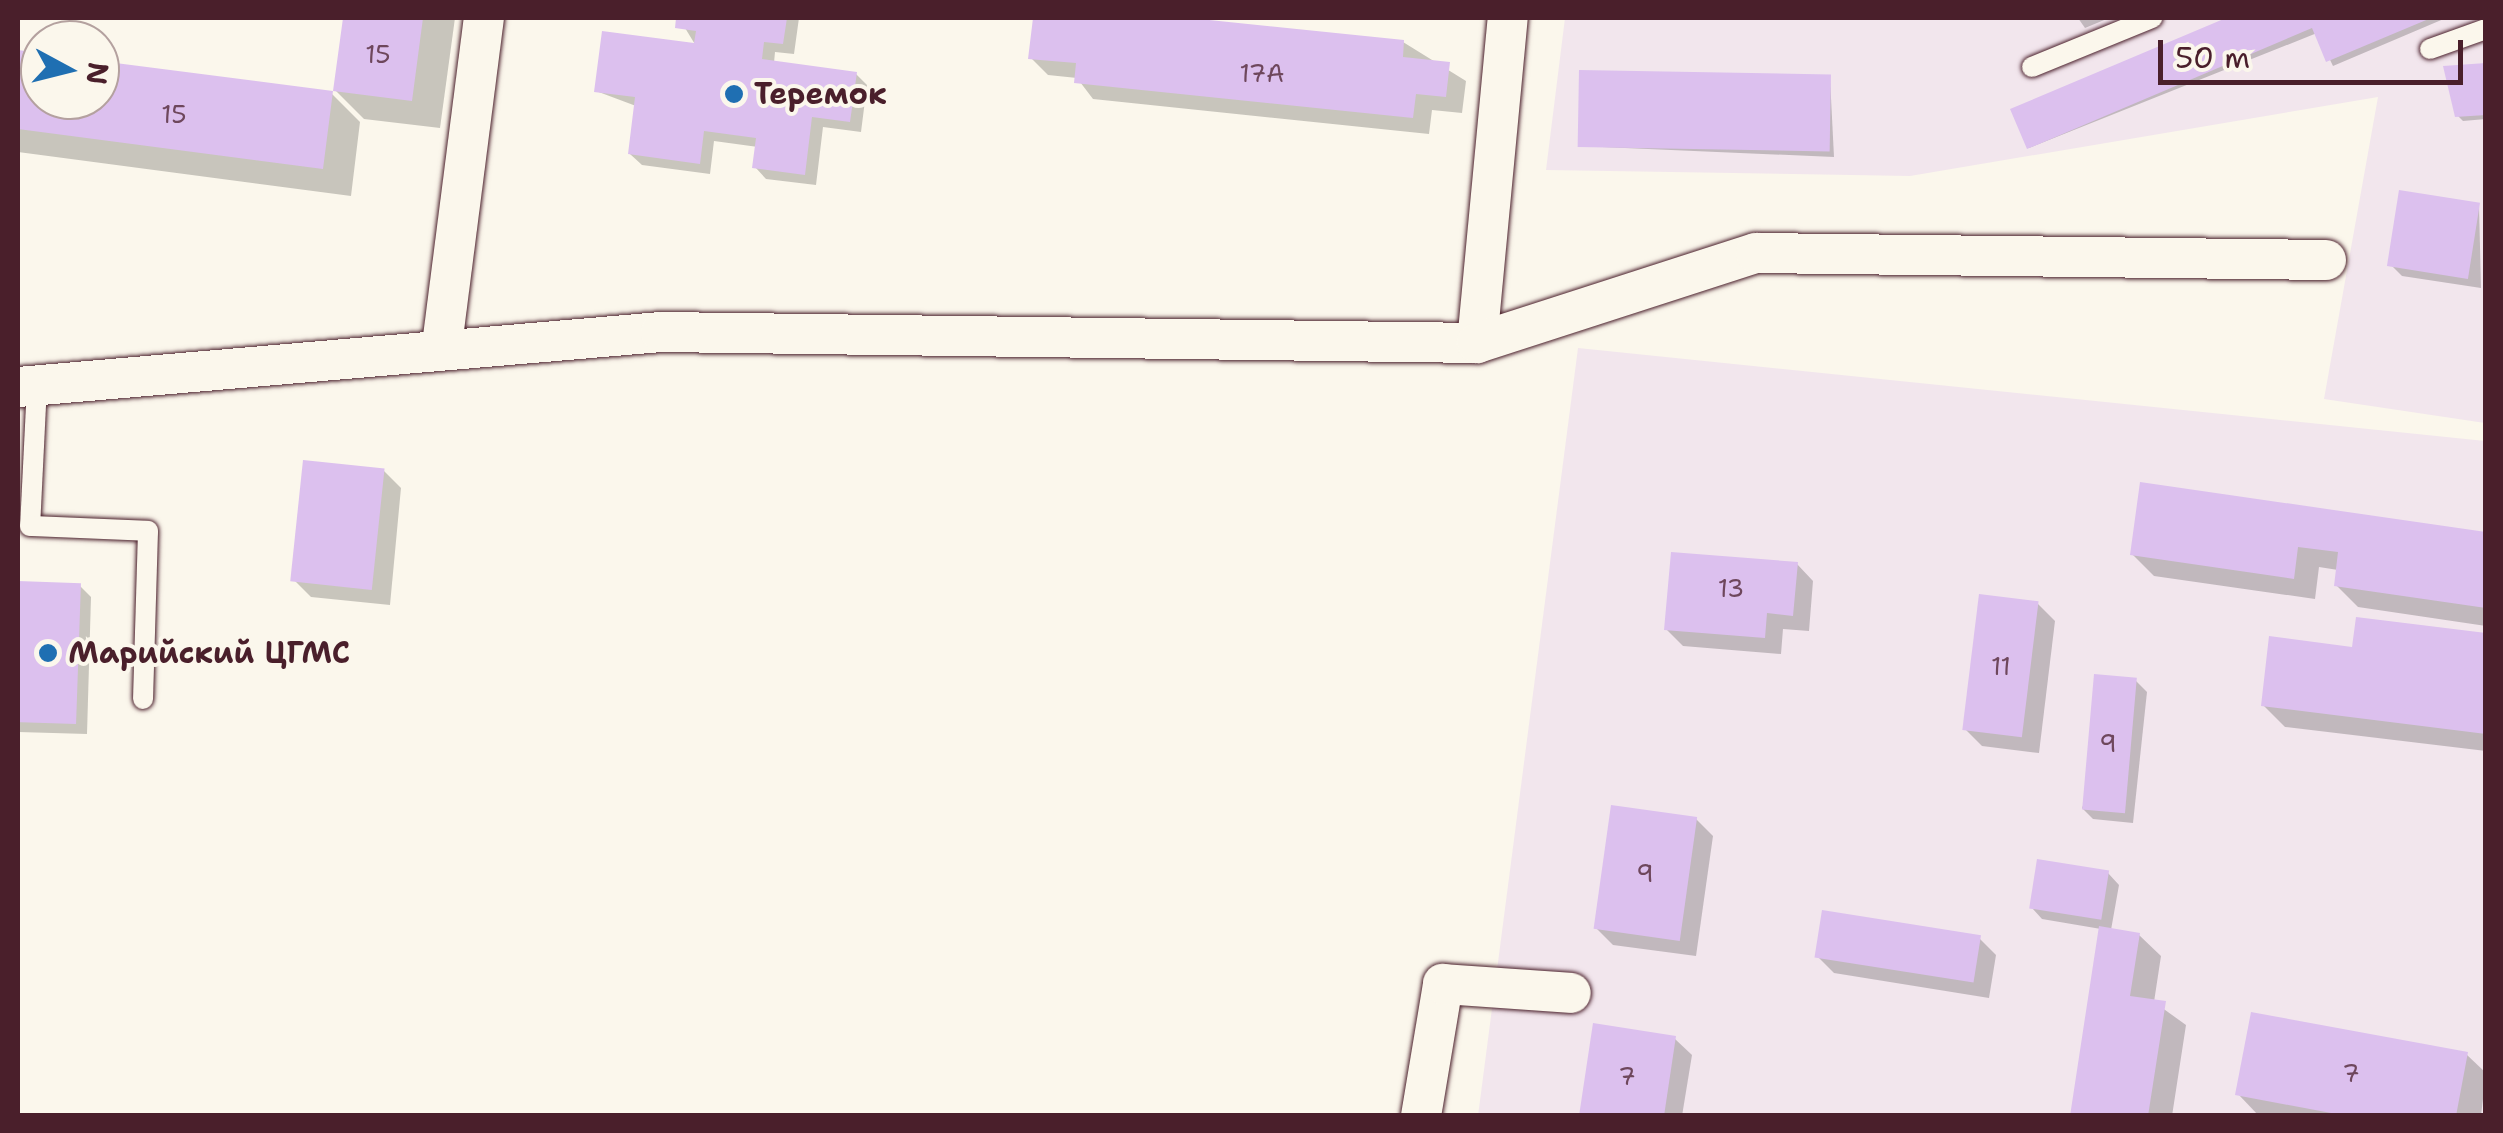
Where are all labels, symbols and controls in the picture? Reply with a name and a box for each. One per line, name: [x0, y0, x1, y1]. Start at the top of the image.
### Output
north arrow: [20, 20, 120, 120]
scale bar: [2163, 20, 2468, 82]
text: 50 m: [2175, 37, 2250, 78]
house number: 15: [365, 39, 391, 69]
house number: 17А: [1240, 58, 1284, 88]
text: N: [78, 60, 118, 87]
place label: Теремок: [754, 76, 887, 112]
marker: Теремок: [723, 83, 745, 105]
house number: 15: [161, 99, 187, 129]
house number: 13: [1718, 573, 1744, 603]
place label: Марийский ЦГМС: [68, 635, 350, 671]
marker: Марийский ЦГМС: [37, 642, 59, 664]
house number: 11: [1991, 651, 2011, 681]
house number: 9: [2099, 728, 2117, 758]
house number: 9: [1636, 858, 1654, 888]
house number: 7: [2342, 1058, 2360, 1088]
house number: 7: [1618, 1061, 1636, 1091]

